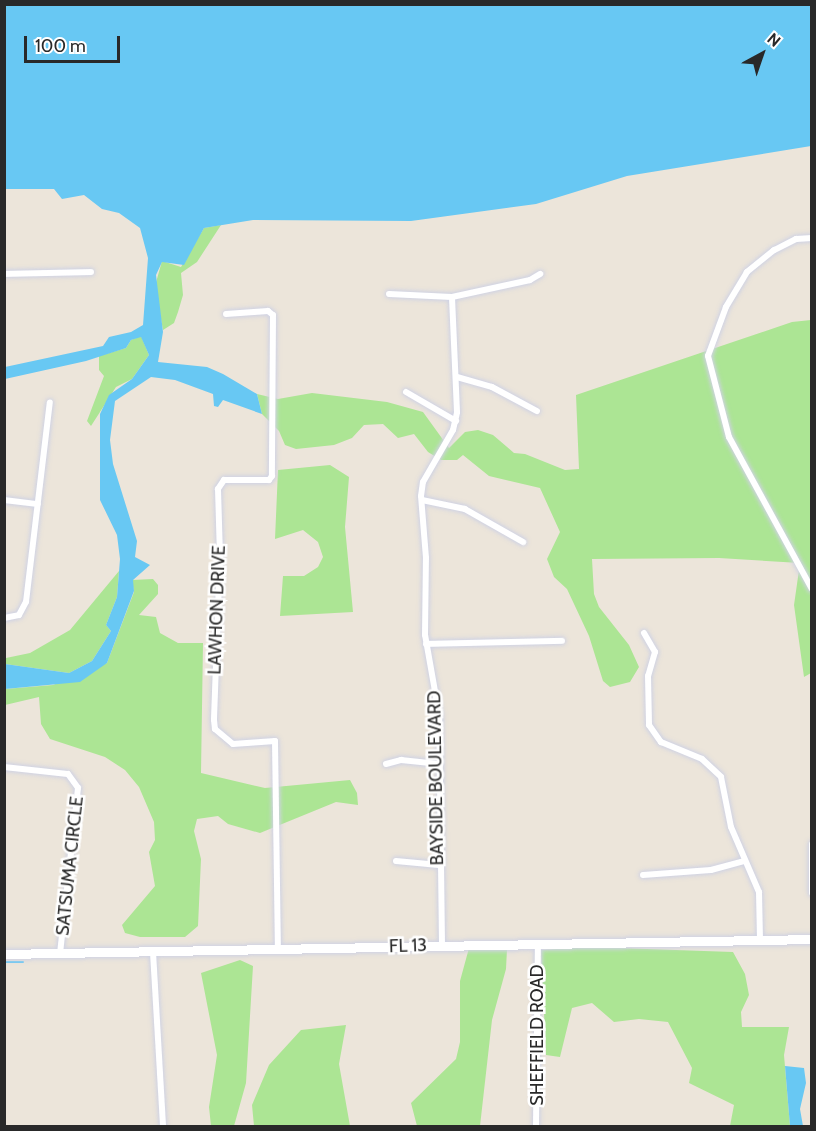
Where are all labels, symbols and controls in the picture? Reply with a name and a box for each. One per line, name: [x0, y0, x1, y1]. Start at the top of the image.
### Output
scale bar: [27, 24, 123, 62]
north arrow: [732, 24, 792, 84]
text: N: [763, 29, 784, 51]
text: 100 m: [35, 35, 86, 57]
street label: LAWHON DRIVE: [204, 545, 230, 675]
street label: BAYSIDE BOULEVARD: [424, 690, 448, 866]
street label: SATSUMA CIRCLE: [52, 795, 88, 937]
street label: FL 13: [389, 935, 427, 957]
street label: SHEFFIELD ROAD: [526, 964, 548, 1106]

